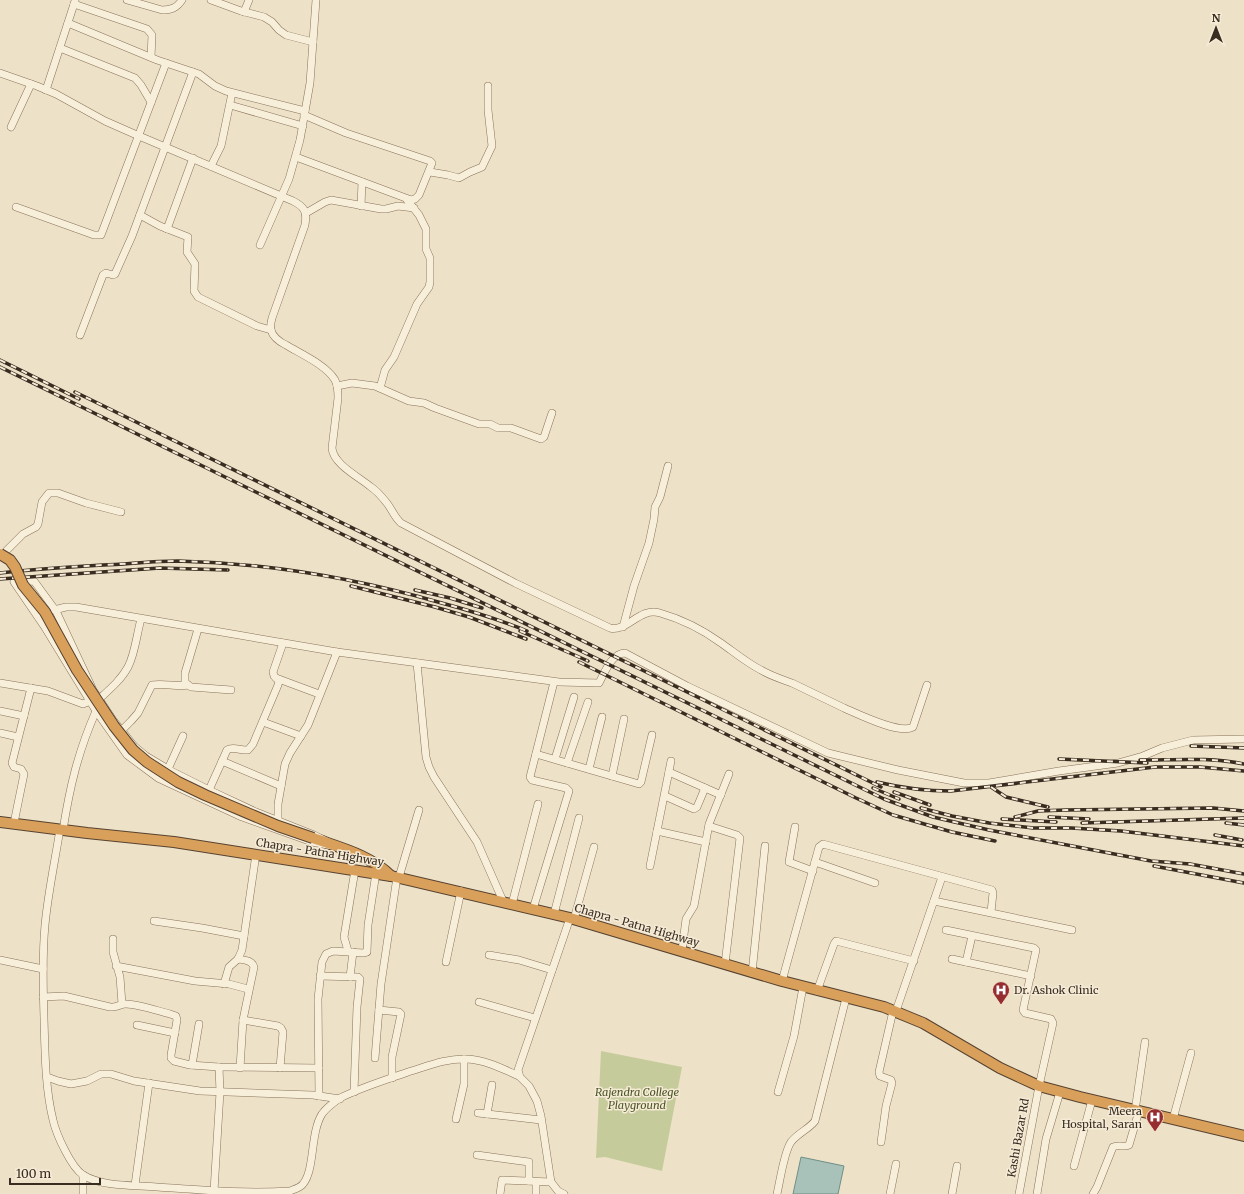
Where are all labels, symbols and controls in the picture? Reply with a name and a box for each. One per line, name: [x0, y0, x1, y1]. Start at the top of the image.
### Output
north arrow: [1196, 8, 1236, 48]
text: N: [1212, 11, 1221, 25]
street label: Chapra - Patna Highway: [255, 835, 386, 869]
street label: Chapra - Patna Highway: [573, 900, 702, 950]
hospital icon: Dr. Ashok Clinic: [991, 980, 1011, 1005]
place label: Dr. Ashok Clinic: [1014, 983, 1099, 997]
park label: Rajendra College Playground: [595, 1085, 679, 1112]
street label: Kashi Bazar Rd: [1004, 1097, 1032, 1179]
place label: Meera Hospital, Saran: [1062, 1104, 1143, 1131]
hospital icon: Meera Hospital, Saran: [1145, 1107, 1165, 1132]
scale bar: [10, 1160, 100, 1186]
text: 100 m: [16, 1166, 51, 1181]

